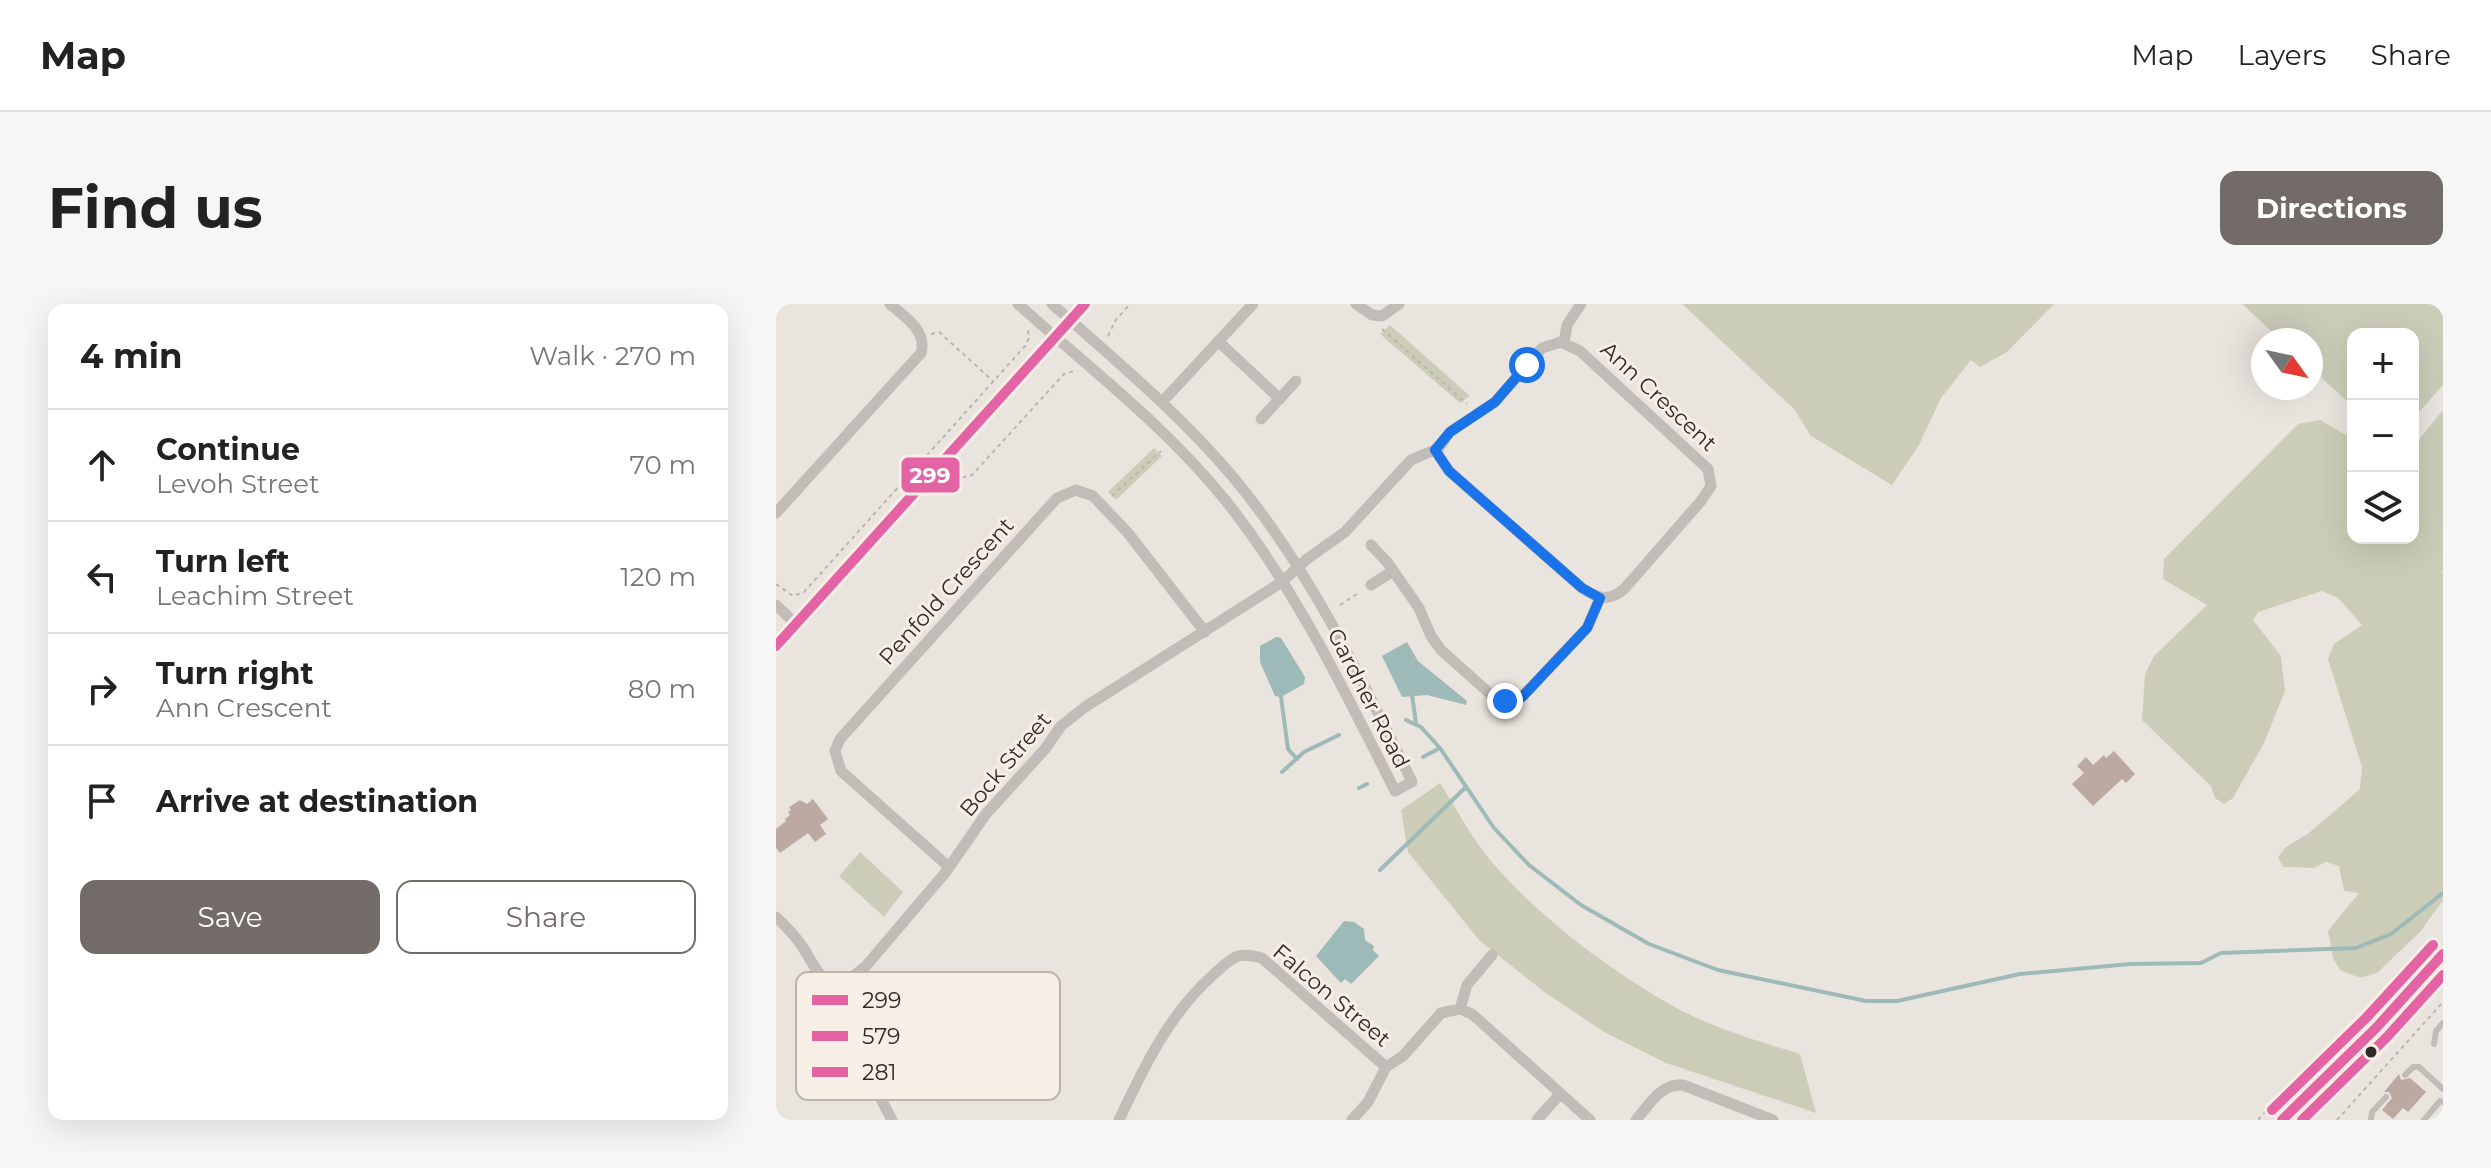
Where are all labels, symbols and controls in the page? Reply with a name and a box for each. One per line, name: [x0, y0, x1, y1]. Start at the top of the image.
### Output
text: Map: [40, 32, 126, 79]
text: Map: [2131, 38, 2194, 72]
text: Layers: [2238, 38, 2327, 72]
text: Share: [2371, 38, 2451, 72]
button: Directions: [2220, 171, 2443, 245]
text: Find us: [48, 174, 262, 242]
north arrow: [2251, 328, 2323, 400]
map controls: [2347, 328, 2419, 544]
button: +: [2347, 328, 2419, 400]
text: 4 min: [80, 335, 182, 377]
street label: Ann Crescent: [1595, 336, 1722, 457]
text: Walk · 270 m: [529, 340, 696, 372]
route start: [1509, 347, 1545, 383]
button: −: [2347, 400, 2419, 472]
text: Continue: [156, 431, 300, 468]
icon: ahead: [80, 443, 124, 487]
text: 70 m: [630, 449, 696, 481]
line badge: 299: [900, 456, 961, 494]
text: 299: [909, 462, 951, 489]
text: Levoh Street: [156, 468, 320, 500]
button: layers: [2347, 472, 2419, 544]
street label: Penfold Crescent: [873, 512, 1020, 671]
text: Turn left: [156, 543, 289, 580]
icon: left: [80, 555, 124, 599]
text: 120 m: [620, 561, 696, 593]
text: Leachim Street: [156, 580, 354, 612]
street label: Gardner Road: [1322, 624, 1415, 773]
text: Turn right: [156, 655, 313, 692]
icon: right: [80, 667, 124, 711]
text: 80 m: [628, 673, 696, 705]
route end: [1487, 683, 1523, 719]
text: Ann Crescent: [156, 692, 332, 724]
street label: Bock Street: [954, 707, 1057, 822]
icon: arrive: [80, 779, 124, 823]
text: Arrive at destination: [156, 783, 478, 820]
button: Save: [80, 880, 380, 954]
button: Share: [396, 880, 696, 954]
street label: Falcon Street: [1267, 938, 1396, 1053]
legend: [796, 972, 1060, 1100]
text: 299: [862, 987, 901, 1014]
text: 579: [862, 1023, 901, 1050]
unlabelled marker: [2363, 1044, 2379, 1060]
text: 281: [862, 1059, 896, 1086]

